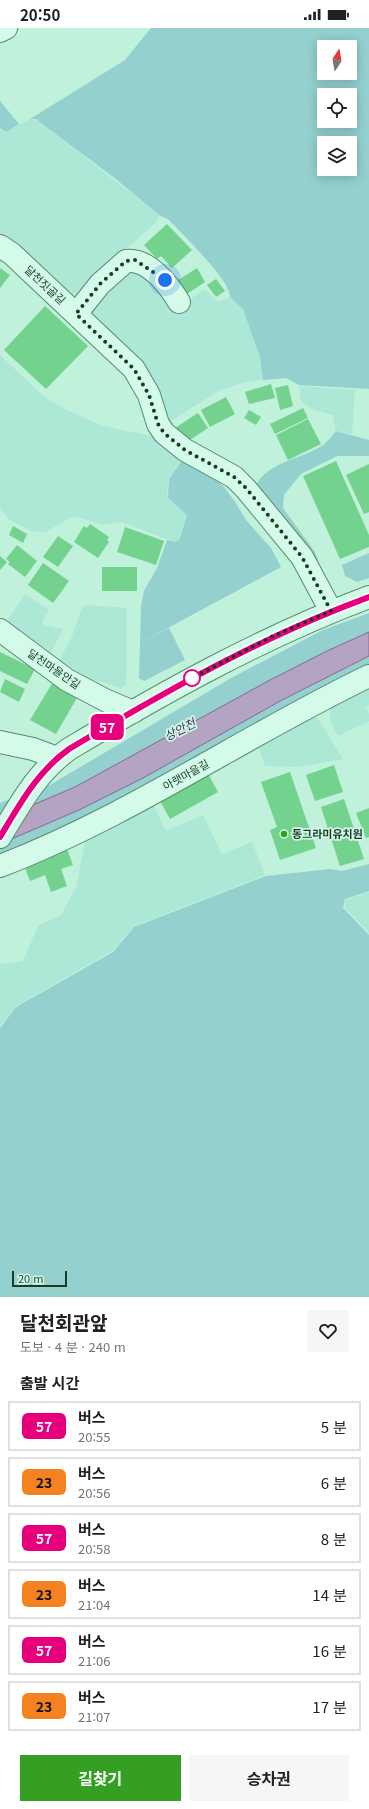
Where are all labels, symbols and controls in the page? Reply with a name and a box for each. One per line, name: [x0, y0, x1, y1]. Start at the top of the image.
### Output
text: 20:50: [20, 4, 60, 25]
north arrow: [317, 40, 357, 80]
map controls: [317, 40, 357, 176]
button: locate: [317, 88, 357, 128]
button: layers: [317, 136, 357, 176]
street label: 달천짓골길: [22, 261, 70, 307]
your location: [155, 270, 175, 290]
street label: 달천마을안길: [25, 645, 84, 692]
unlabelled marker: [183, 669, 201, 687]
water label: 상안천: [161, 713, 200, 744]
line badge: 57: [89, 714, 125, 740]
text: 57: [99, 717, 115, 737]
street label: 아랫마을길: [160, 755, 212, 793]
place label: 동그라미유치원: [292, 825, 363, 841]
marker: 동그라미유치원: [279, 829, 289, 839]
scale bar: [12, 1269, 67, 1288]
text: 20 m: [18, 1270, 43, 1286]
text: 달천회관앞: [20, 1308, 107, 1335]
button: heart: [307, 1310, 349, 1352]
text: 도보 · 4 분 · 240 m: [20, 1337, 126, 1356]
text: 출발 시간: [20, 1372, 79, 1393]
text: 버스: [78, 1406, 106, 1427]
text: 57: [36, 1416, 52, 1436]
text: 5 분: [321, 1416, 347, 1437]
text: 20:55: [78, 1427, 111, 1446]
text: 버스: [78, 1462, 106, 1483]
text: 23: [36, 1472, 52, 1492]
text: 6 분: [321, 1472, 347, 1493]
text: 20:56: [78, 1483, 111, 1502]
text: 버스: [78, 1518, 106, 1539]
text: 57: [36, 1528, 52, 1548]
text: 8 분: [321, 1528, 347, 1549]
text: 20:58: [78, 1539, 111, 1558]
text: 버스: [78, 1574, 106, 1595]
text: 23: [36, 1584, 52, 1604]
text: 14 분: [312, 1584, 347, 1605]
text: 21:04: [78, 1595, 111, 1614]
text: 버스: [78, 1630, 106, 1651]
text: 57: [36, 1640, 52, 1660]
text: 16 분: [312, 1640, 347, 1661]
text: 21:06: [78, 1651, 111, 1670]
text: 버스: [78, 1686, 106, 1707]
text: 23: [36, 1696, 52, 1716]
text: 17 분: [312, 1696, 347, 1717]
text: 21:07: [78, 1707, 111, 1726]
button: 길찾기: [20, 1755, 181, 1801]
button: 승차권: [189, 1755, 349, 1801]

